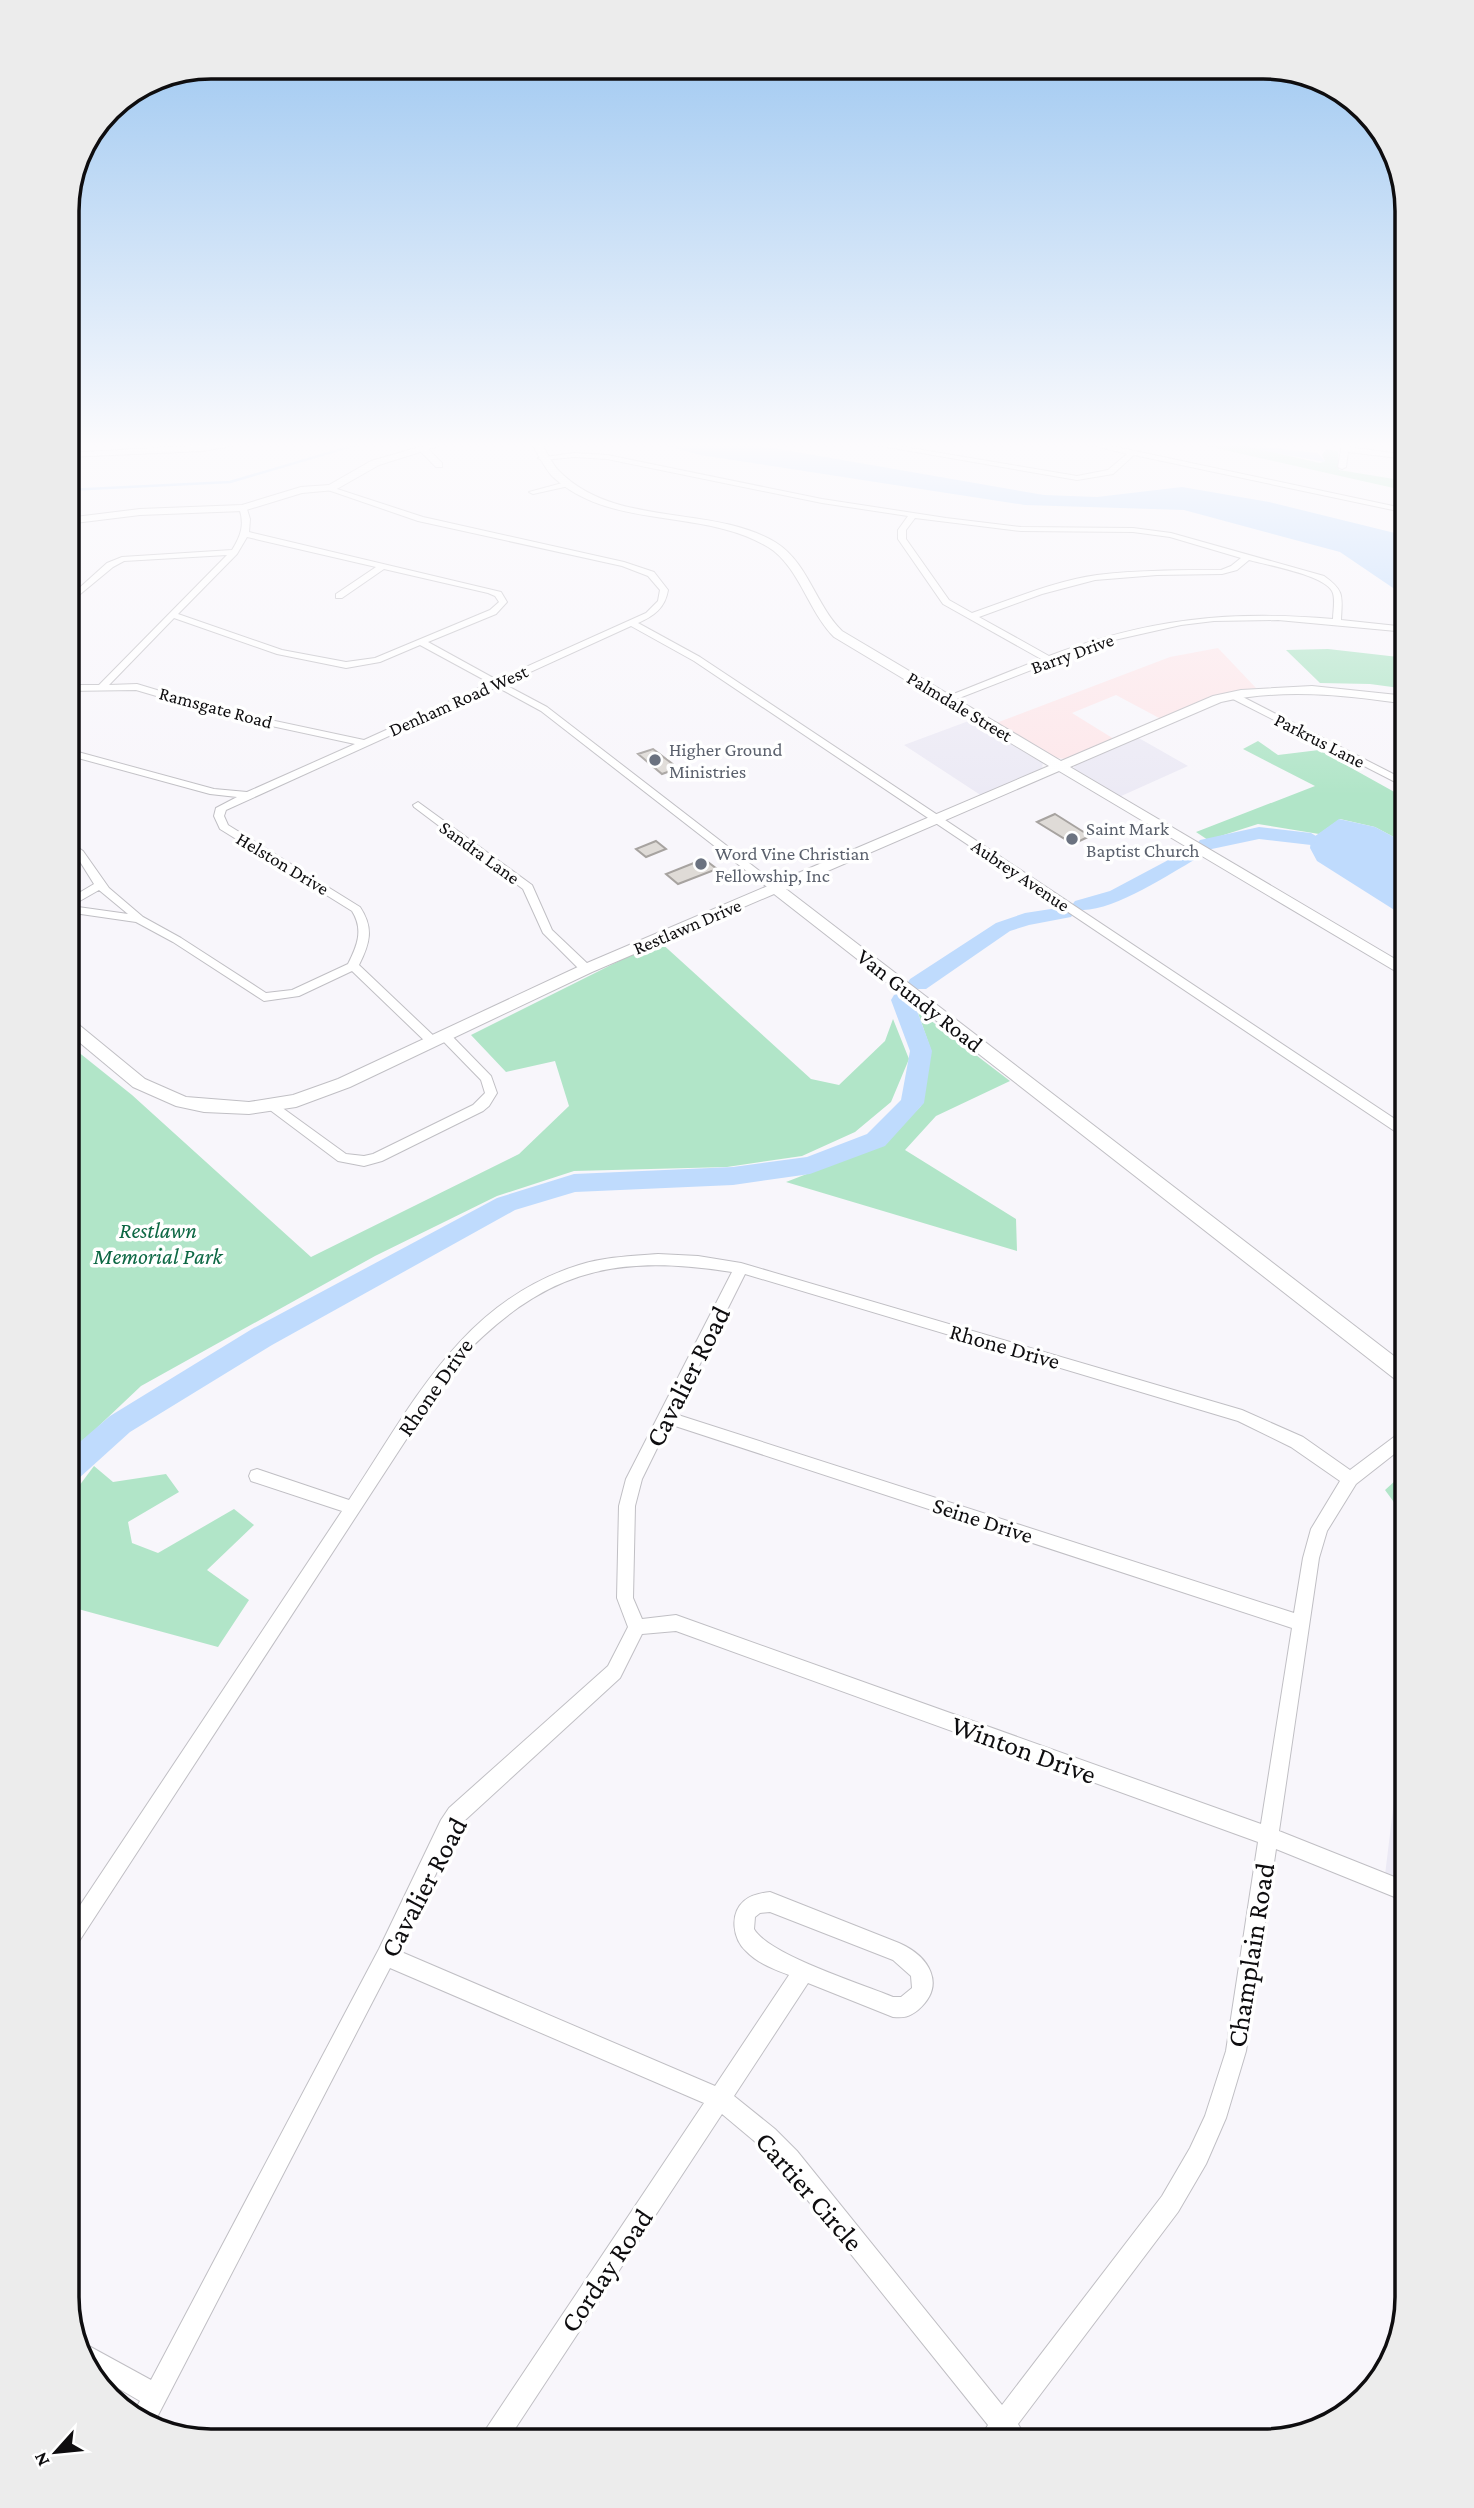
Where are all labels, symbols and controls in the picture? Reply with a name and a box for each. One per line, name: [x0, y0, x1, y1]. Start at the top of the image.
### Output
street label: Barry Drive: [1028, 629, 1116, 678]
street label: Denham Road West: [385, 660, 532, 741]
street label: Palmdale Street: [904, 667, 1017, 746]
street label: Ramsgate Road: [157, 682, 275, 733]
street label: Parkrus Lane: [1271, 709, 1368, 772]
place label: Higher Ground Ministries: [669, 739, 783, 782]
marker: Higher Ground Ministries: [647, 752, 663, 768]
street label: Sandra Lane: [436, 816, 524, 888]
place label: Saint Mark Baptist Church: [1086, 818, 1200, 861]
street label: Helston Drive: [233, 828, 333, 899]
marker: Saint Mark Baptist Church: [1064, 831, 1080, 847]
street label: Aubrey Avenue: [968, 835, 1074, 916]
place label: Word Vine Christian Fellowship, Inc: [715, 843, 869, 886]
marker: Word Vine Christian Fellowship, Inc: [693, 856, 709, 872]
street label: Restlawn Drive: [630, 894, 744, 959]
street label: Van Gundy Road: [852, 943, 988, 1057]
park label: Restlawn Memorial Park: [92, 1217, 224, 1269]
street label: Cavalier Road: [639, 1300, 736, 1452]
street label: Rhone Drive: [947, 1318, 1063, 1374]
street label: Rhone Drive: [392, 1333, 478, 1441]
street label: Seine Drive: [930, 1492, 1036, 1548]
street label: Winton Drive: [947, 1709, 1100, 1790]
street label: Cavalier Road: [374, 1812, 473, 1962]
street label: Champlain Road: [1221, 1860, 1280, 2050]
street label: Cartier Circle: [749, 2125, 870, 2257]
street label: Corday Road: [554, 2202, 659, 2338]
north arrow: [21, 2417, 91, 2487]
text: N: [29, 2449, 54, 2470]

